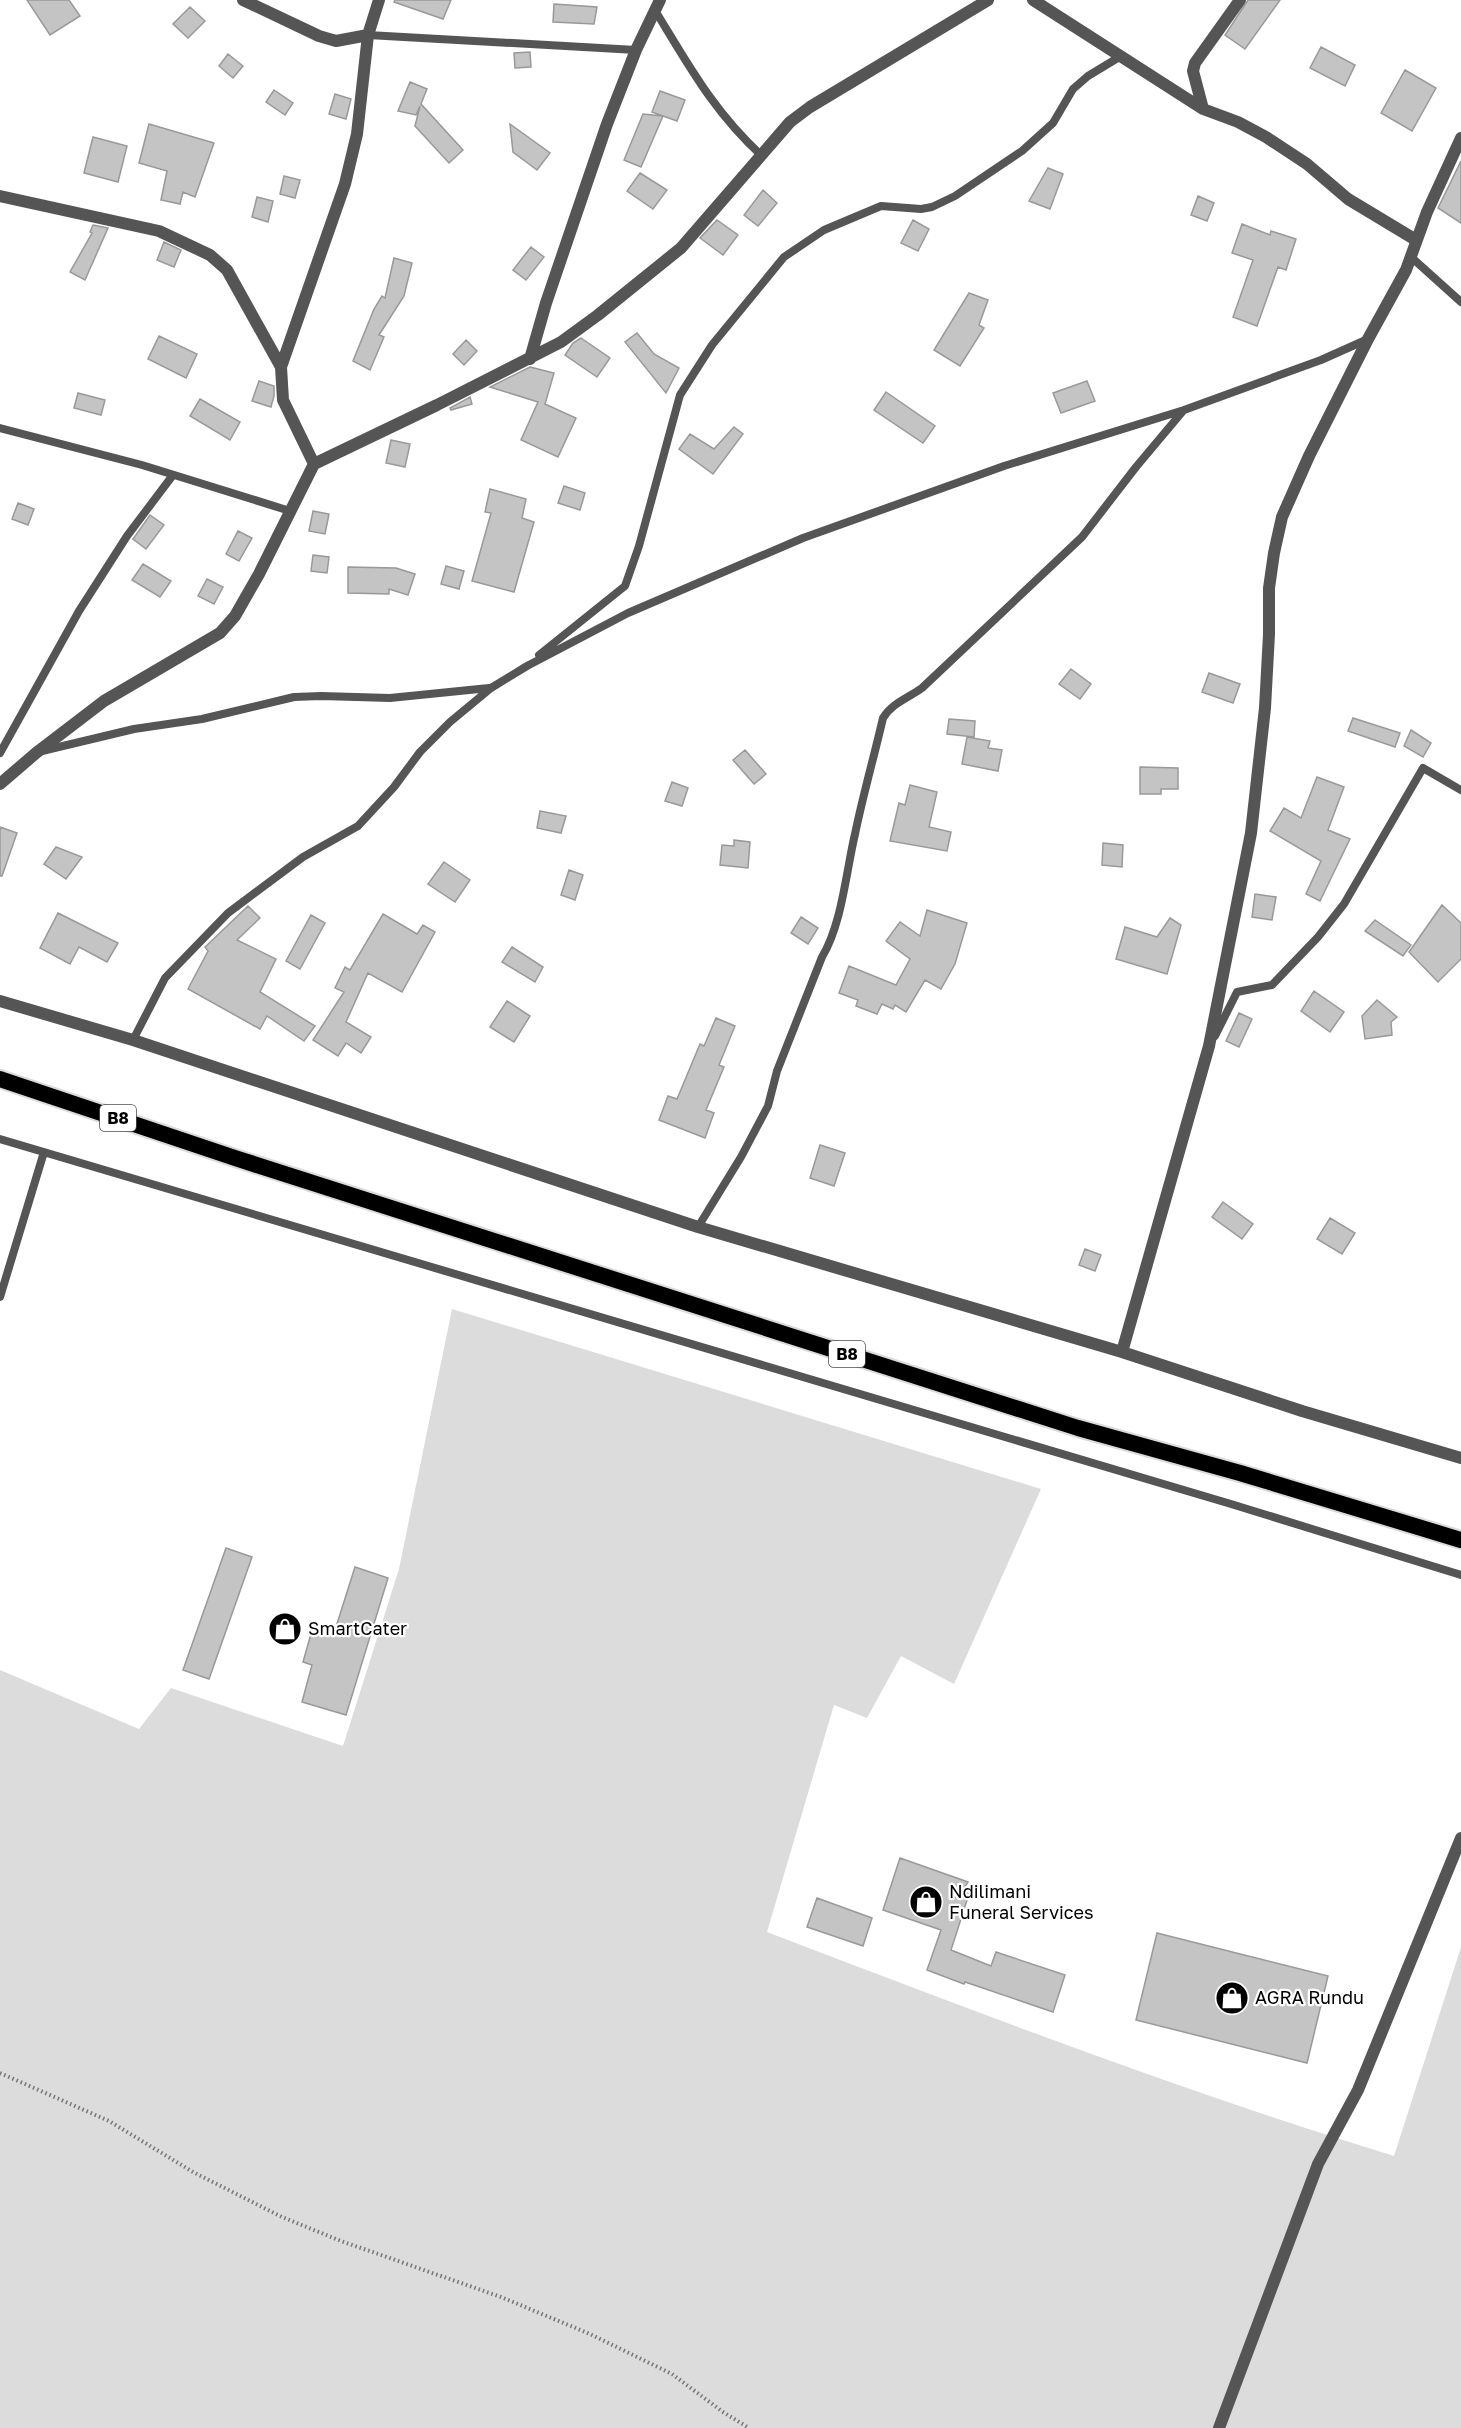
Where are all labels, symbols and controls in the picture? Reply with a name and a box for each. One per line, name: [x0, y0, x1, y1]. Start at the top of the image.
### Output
road number: B8: [100, 1105, 136, 1131]
road number: B8: [829, 1341, 865, 1367]
shop icon: SmartCater: [267, 1611, 303, 1647]
place label: SmartCater: [308, 1617, 407, 1639]
place label: Ndilimani Funeral Services: [949, 1880, 1094, 1923]
shop icon: Ndilimani Funeral Services: [908, 1884, 944, 1920]
shop icon: AGRA Rundu: [1214, 1980, 1250, 2016]
place label: AGRA Rundu: [1255, 1986, 1364, 2008]

